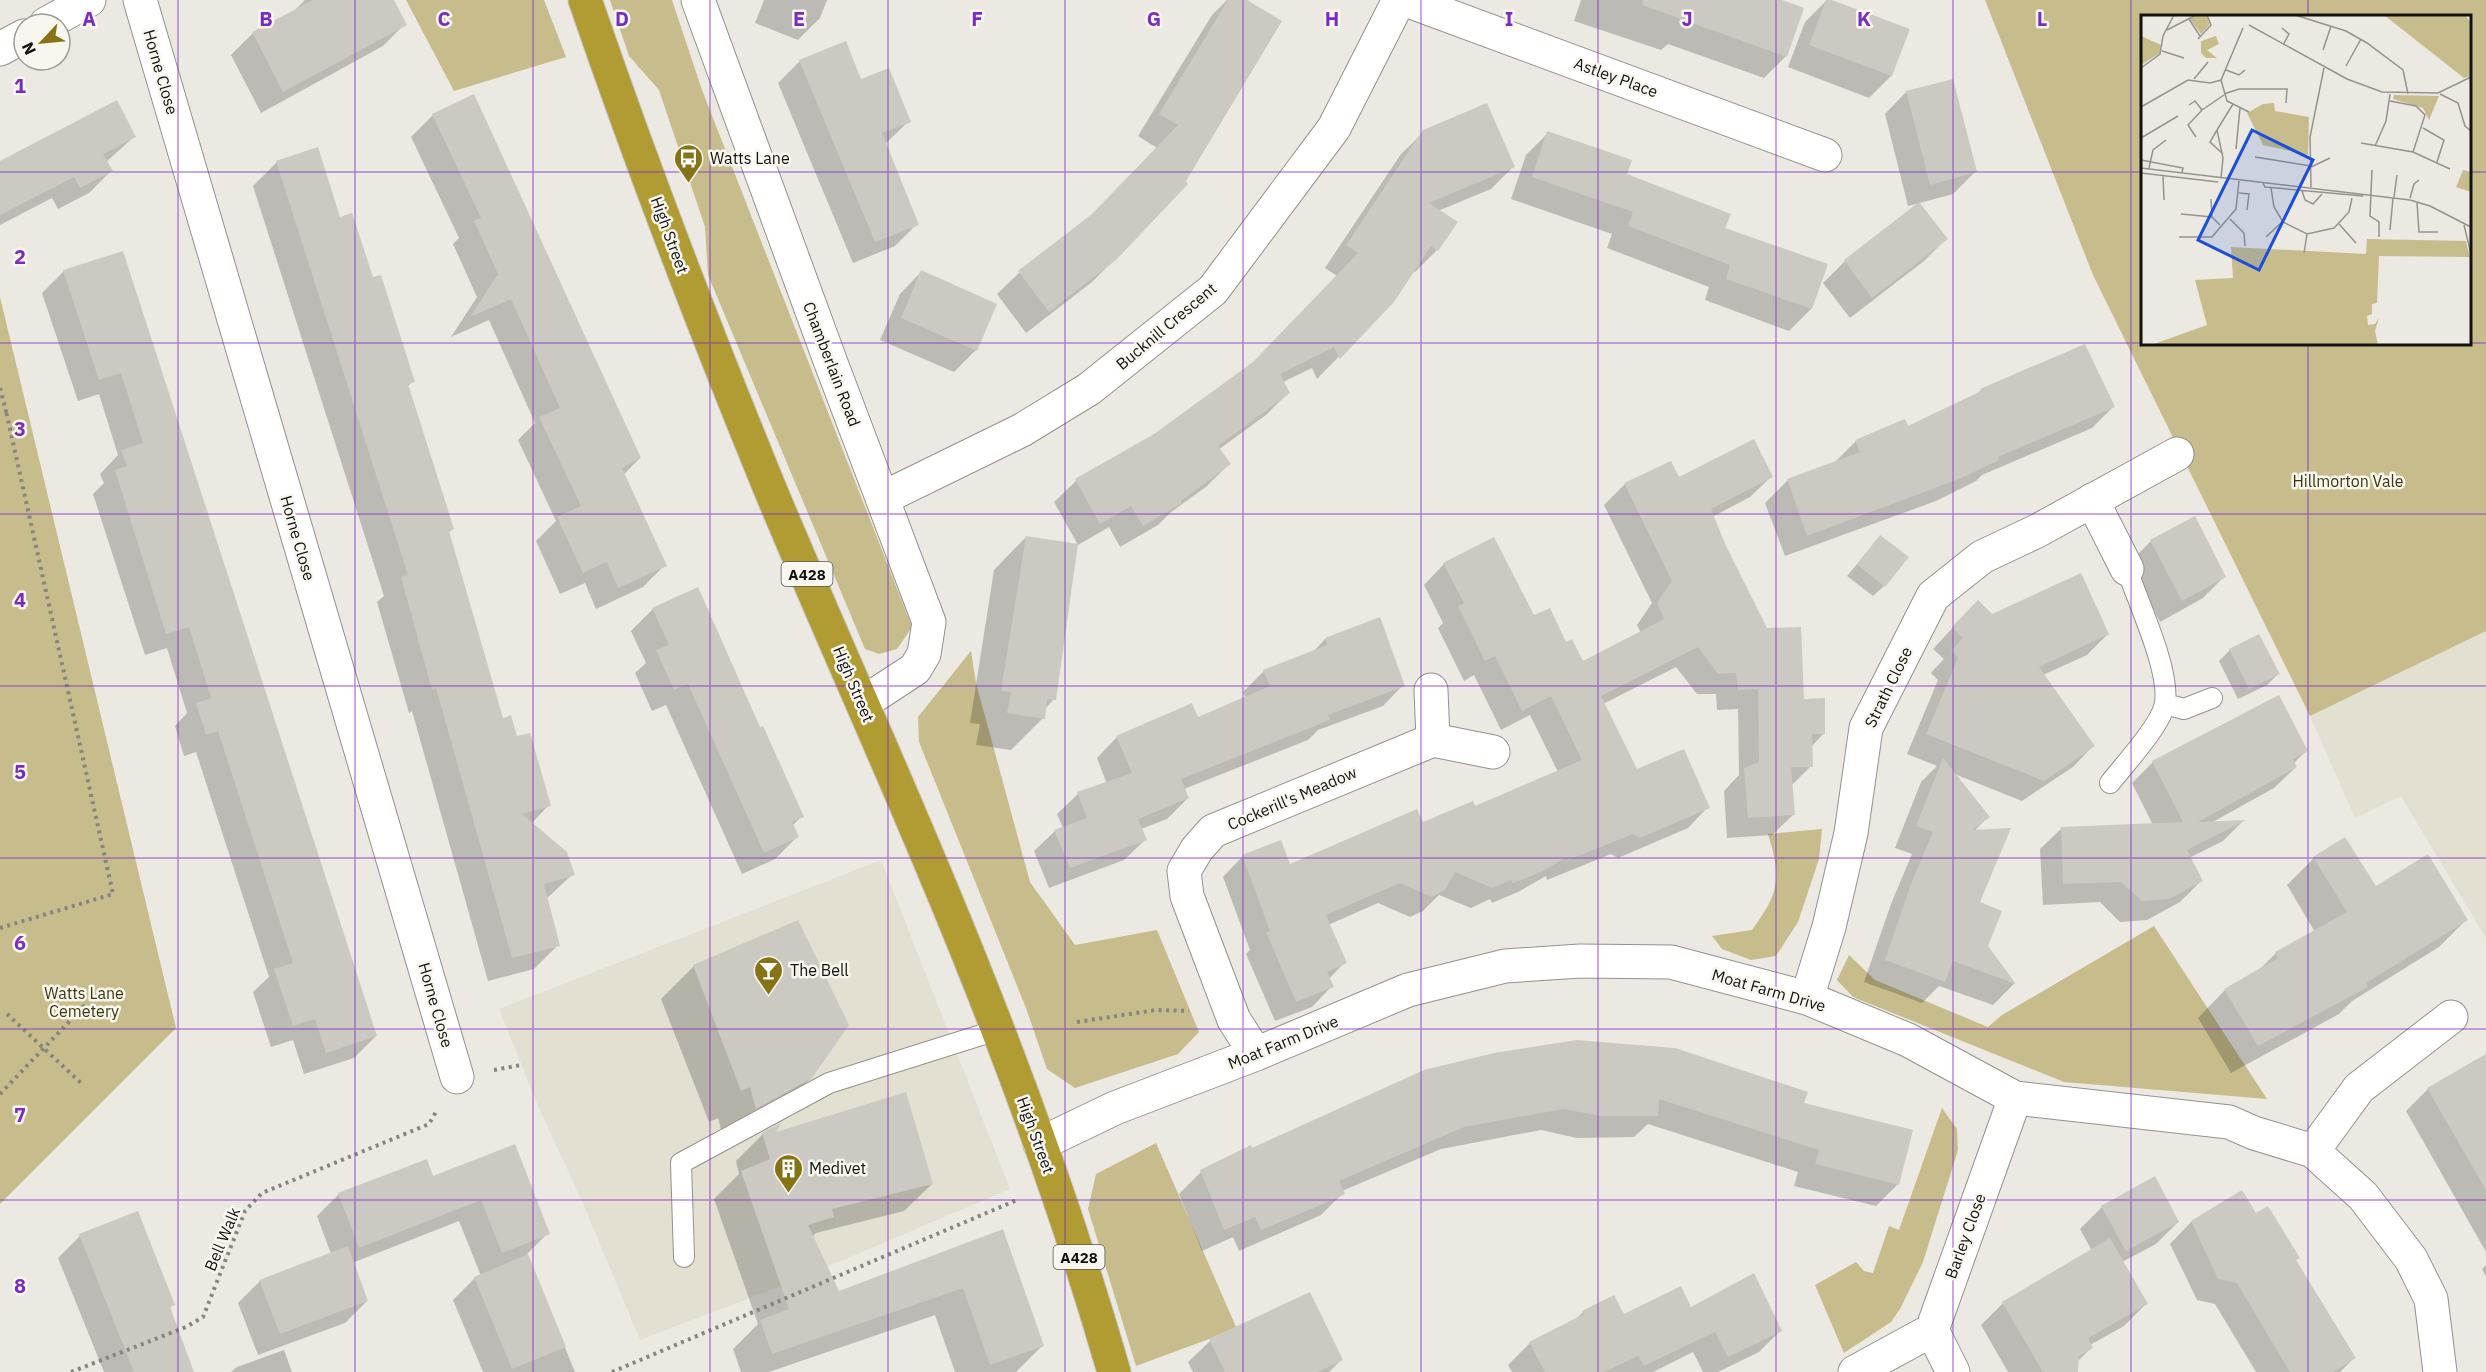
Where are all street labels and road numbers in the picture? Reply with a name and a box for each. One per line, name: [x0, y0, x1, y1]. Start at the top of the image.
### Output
street label: Horne Close: [139, 27, 183, 117]
street label: Astley Place: [1571, 53, 1661, 101]
street label: High Street: [647, 194, 693, 276]
street label: Bucknill Crescent: [1112, 278, 1220, 374]
street label: Chamberlain Road: [799, 299, 865, 429]
street label: Horne Close: [276, 493, 320, 583]
road number: A428: [782, 562, 832, 586]
street label: High Street: [829, 643, 879, 725]
street label: Strath Close: [1860, 643, 1916, 731]
street label: Cockerill's Meadow: [1224, 762, 1360, 834]
street label: Horne Close: [414, 960, 458, 1050]
street label: Moat Farm Drive: [1710, 964, 1828, 1016]
street label: Moat Farm Drive: [1225, 1011, 1341, 1073]
street label: High Street: [1013, 1094, 1059, 1176]
street label: Barley Close: [1940, 1190, 1990, 1281]
street label: Bell Walk: [200, 1204, 245, 1274]
road number: A428: [1054, 1245, 1104, 1269]

